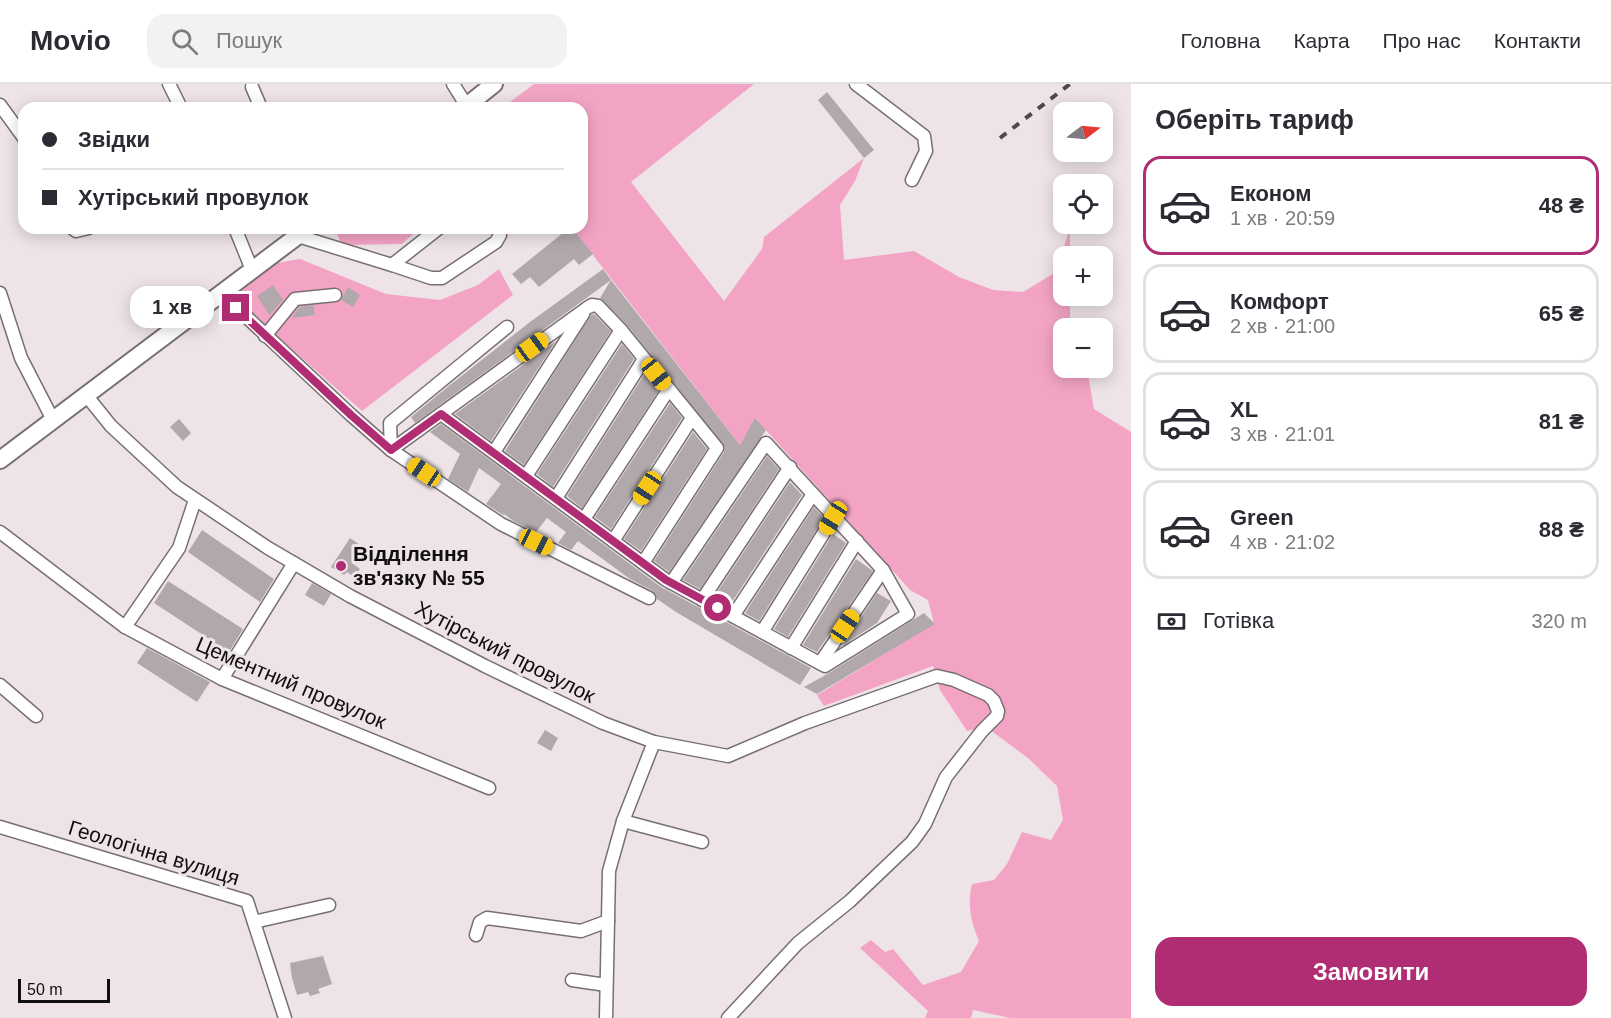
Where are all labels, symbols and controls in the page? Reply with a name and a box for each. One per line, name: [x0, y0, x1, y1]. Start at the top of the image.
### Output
search box: [147, 14, 567, 68]
text: Movio: [30, 25, 111, 56]
icon: search: [168, 25, 201, 58]
text: Пошук: [216, 28, 282, 53]
text: Головна: [1181, 29, 1260, 52]
text: Карта: [1293, 29, 1350, 52]
text: Про нас: [1383, 29, 1461, 52]
text: Контакти: [1494, 29, 1581, 52]
north arrow: [1053, 102, 1113, 162]
map controls: [1053, 102, 1113, 378]
text: Оберіть тариф: [1155, 105, 1354, 135]
text: Звідки: [78, 127, 150, 152]
button: locate: [1053, 174, 1113, 234]
icon: car: [1158, 179, 1212, 233]
text: Економ: [1230, 181, 1312, 206]
text: Хутірський провулок: [78, 185, 308, 210]
text: 48 ₴: [1539, 193, 1584, 218]
text: 1 хв · 20:59: [1230, 207, 1335, 229]
button: +: [1053, 246, 1113, 306]
callout: 1 хв: [131, 287, 215, 329]
icon: car: [1158, 287, 1212, 341]
text: Комфорт: [1230, 289, 1329, 314]
route end: [222, 294, 249, 321]
text: 1 хв: [152, 296, 192, 318]
text: 65 ₴: [1539, 301, 1584, 326]
text: 2 хв · 21:00: [1230, 315, 1335, 337]
button: −: [1053, 318, 1113, 378]
car: [512, 329, 552, 365]
car: [638, 354, 674, 394]
icon: car: [1158, 395, 1212, 449]
text: XL: [1230, 397, 1258, 422]
text: 81 ₴: [1539, 409, 1584, 434]
text: 3 хв · 21:01: [1230, 423, 1335, 445]
car: [404, 454, 444, 490]
car: [630, 468, 664, 508]
car: [816, 498, 850, 538]
icon: car: [1158, 503, 1212, 557]
text: Green: [1230, 505, 1294, 530]
text: 88 ₴: [1539, 517, 1584, 542]
car: [516, 526, 556, 558]
text: 4 хв · 21:02: [1230, 531, 1335, 553]
place label: Відділення зв'язку № 55: [353, 542, 485, 589]
marker: Відділення зв'язку № 55: [334, 559, 348, 573]
route start: [704, 594, 731, 621]
street label: Хутірський провулок: [411, 596, 600, 707]
icon: cash: [1155, 605, 1188, 638]
car: [827, 606, 863, 646]
text: Готівка: [1203, 608, 1274, 633]
text: 320 m: [1531, 610, 1587, 632]
street label: Цементний провулок: [193, 632, 390, 733]
street label: Геологічна вулиця: [66, 816, 242, 889]
button: Замовити: [1155, 937, 1587, 1006]
scale bar: [18, 976, 110, 1004]
text: 50 m: [27, 981, 63, 998]

